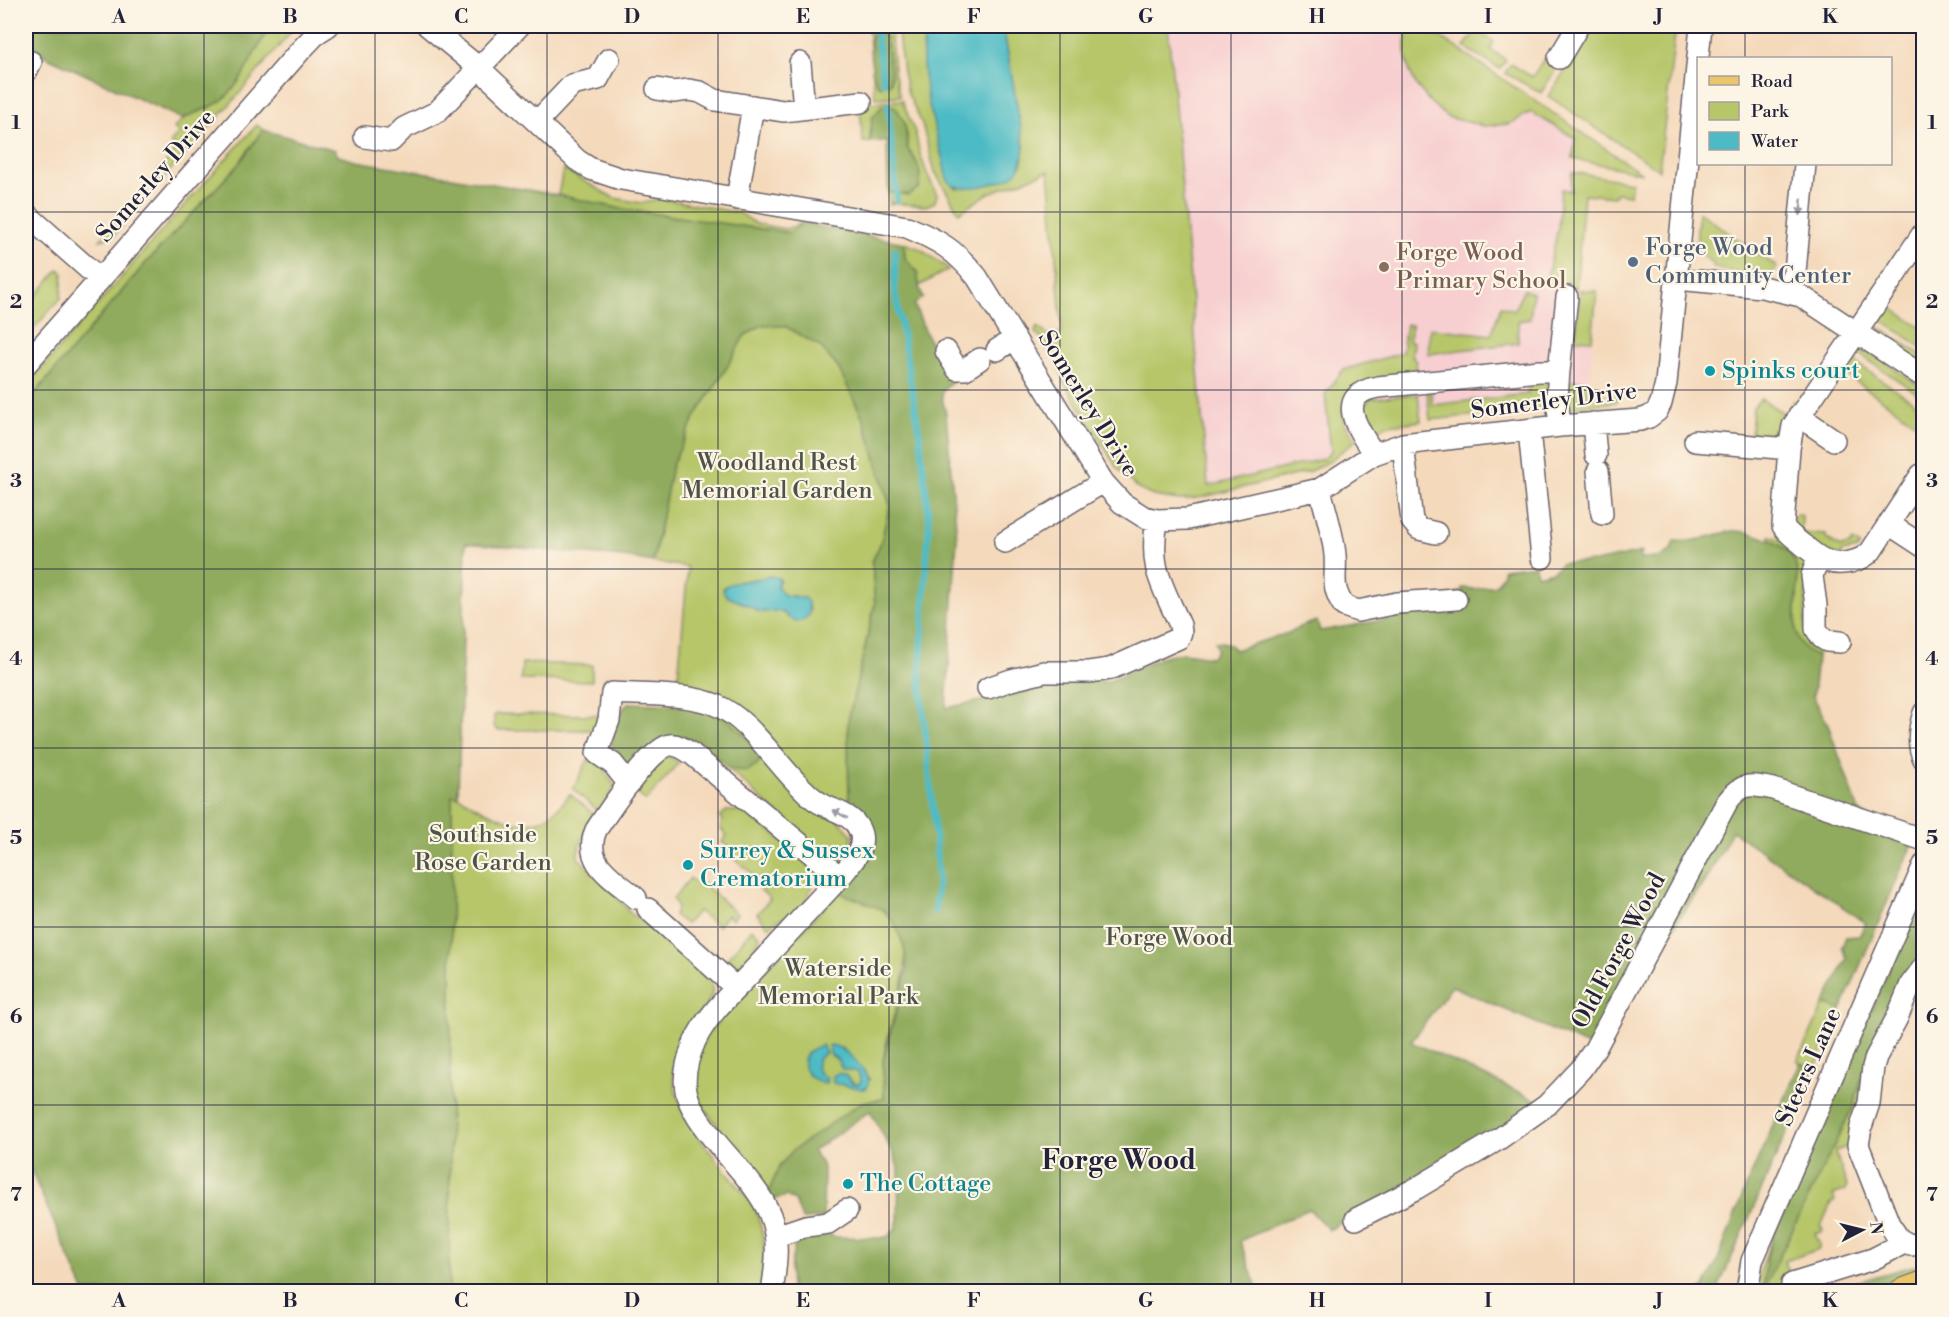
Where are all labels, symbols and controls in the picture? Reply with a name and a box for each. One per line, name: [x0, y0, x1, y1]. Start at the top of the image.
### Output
text: A: [111, 5, 127, 30]
text: B: [282, 5, 298, 30]
text: C: [454, 5, 468, 30]
text: D: [624, 5, 640, 30]
text: E: [796, 5, 810, 30]
text: F: [967, 5, 981, 30]
text: G: [1138, 5, 1154, 30]
text: H: [1309, 5, 1326, 30]
text: I: [1484, 5, 1492, 30]
text: J: [1652, 5, 1663, 30]
text: K: [1822, 5, 1839, 30]
legend: [1697, 57, 1892, 165]
text: Road: [1751, 70, 1794, 93]
text: Park: [1751, 100, 1790, 123]
street label: Somerley Drive: [90, 103, 222, 249]
text: 1: [11, 111, 21, 136]
text: 1: [1927, 111, 1937, 136]
text: Water: [1750, 130, 1799, 153]
one-way arrow: [1796, 197, 1806, 216]
place label: Forge Wood Community Center: [1645, 233, 1851, 291]
place label: Forge Wood Primary School: [1396, 238, 1566, 296]
marker: Forge Wood Community Center: [1626, 255, 1640, 269]
marker: Forge Wood Primary School: [1377, 260, 1391, 274]
text: 2: [10, 290, 22, 315]
text: 2: [1926, 290, 1938, 315]
street label: Somerley Drive: [1031, 325, 1145, 483]
place label: Spinks court: [1722, 356, 1860, 386]
marker: Spinks court: [1703, 364, 1717, 378]
street label: Somerley Drive: [1469, 376, 1639, 426]
park label: Woodland Rest Memorial Garden: [682, 448, 872, 506]
text: 3: [10, 469, 22, 494]
text: 3: [1926, 469, 1938, 494]
text: 4: [9, 647, 23, 672]
text: 4: [1925, 647, 1939, 672]
one-way arrow: [832, 809, 849, 819]
park label: Southside Rose Garden: [414, 820, 552, 878]
text: 5: [10, 826, 22, 851]
text: 5: [1926, 826, 1938, 851]
place label: Surrey & Sussex Crematorium: [700, 836, 875, 894]
marker: Surrey & Sussex Crematorium: [681, 858, 695, 872]
street label: Old Forge Wood: [1565, 868, 1673, 1034]
park label: Forge Wood: [1105, 923, 1233, 953]
park label: Waterside Memorial Park: [758, 954, 920, 1012]
street label: Steers Lane: [1770, 1003, 1848, 1131]
text: 6: [10, 1005, 23, 1030]
text: 6: [1926, 1005, 1939, 1030]
district label: Forge Wood: [1042, 1144, 1196, 1178]
place label: The Cottage: [860, 1169, 991, 1199]
marker: The Cottage: [841, 1177, 855, 1191]
text: 7: [10, 1183, 22, 1208]
text: 7: [1926, 1183, 1938, 1208]
north arrow: [1832, 1200, 1892, 1260]
text: N: [1865, 1221, 1887, 1236]
text: A: [111, 1289, 127, 1314]
text: B: [282, 1289, 298, 1314]
text: C: [454, 1289, 468, 1314]
text: D: [624, 1289, 640, 1314]
text: E: [796, 1289, 810, 1314]
text: F: [967, 1289, 981, 1314]
text: G: [1138, 1289, 1154, 1314]
text: H: [1309, 1289, 1326, 1314]
text: I: [1484, 1289, 1492, 1314]
text: J: [1652, 1289, 1663, 1314]
text: K: [1822, 1289, 1839, 1314]

